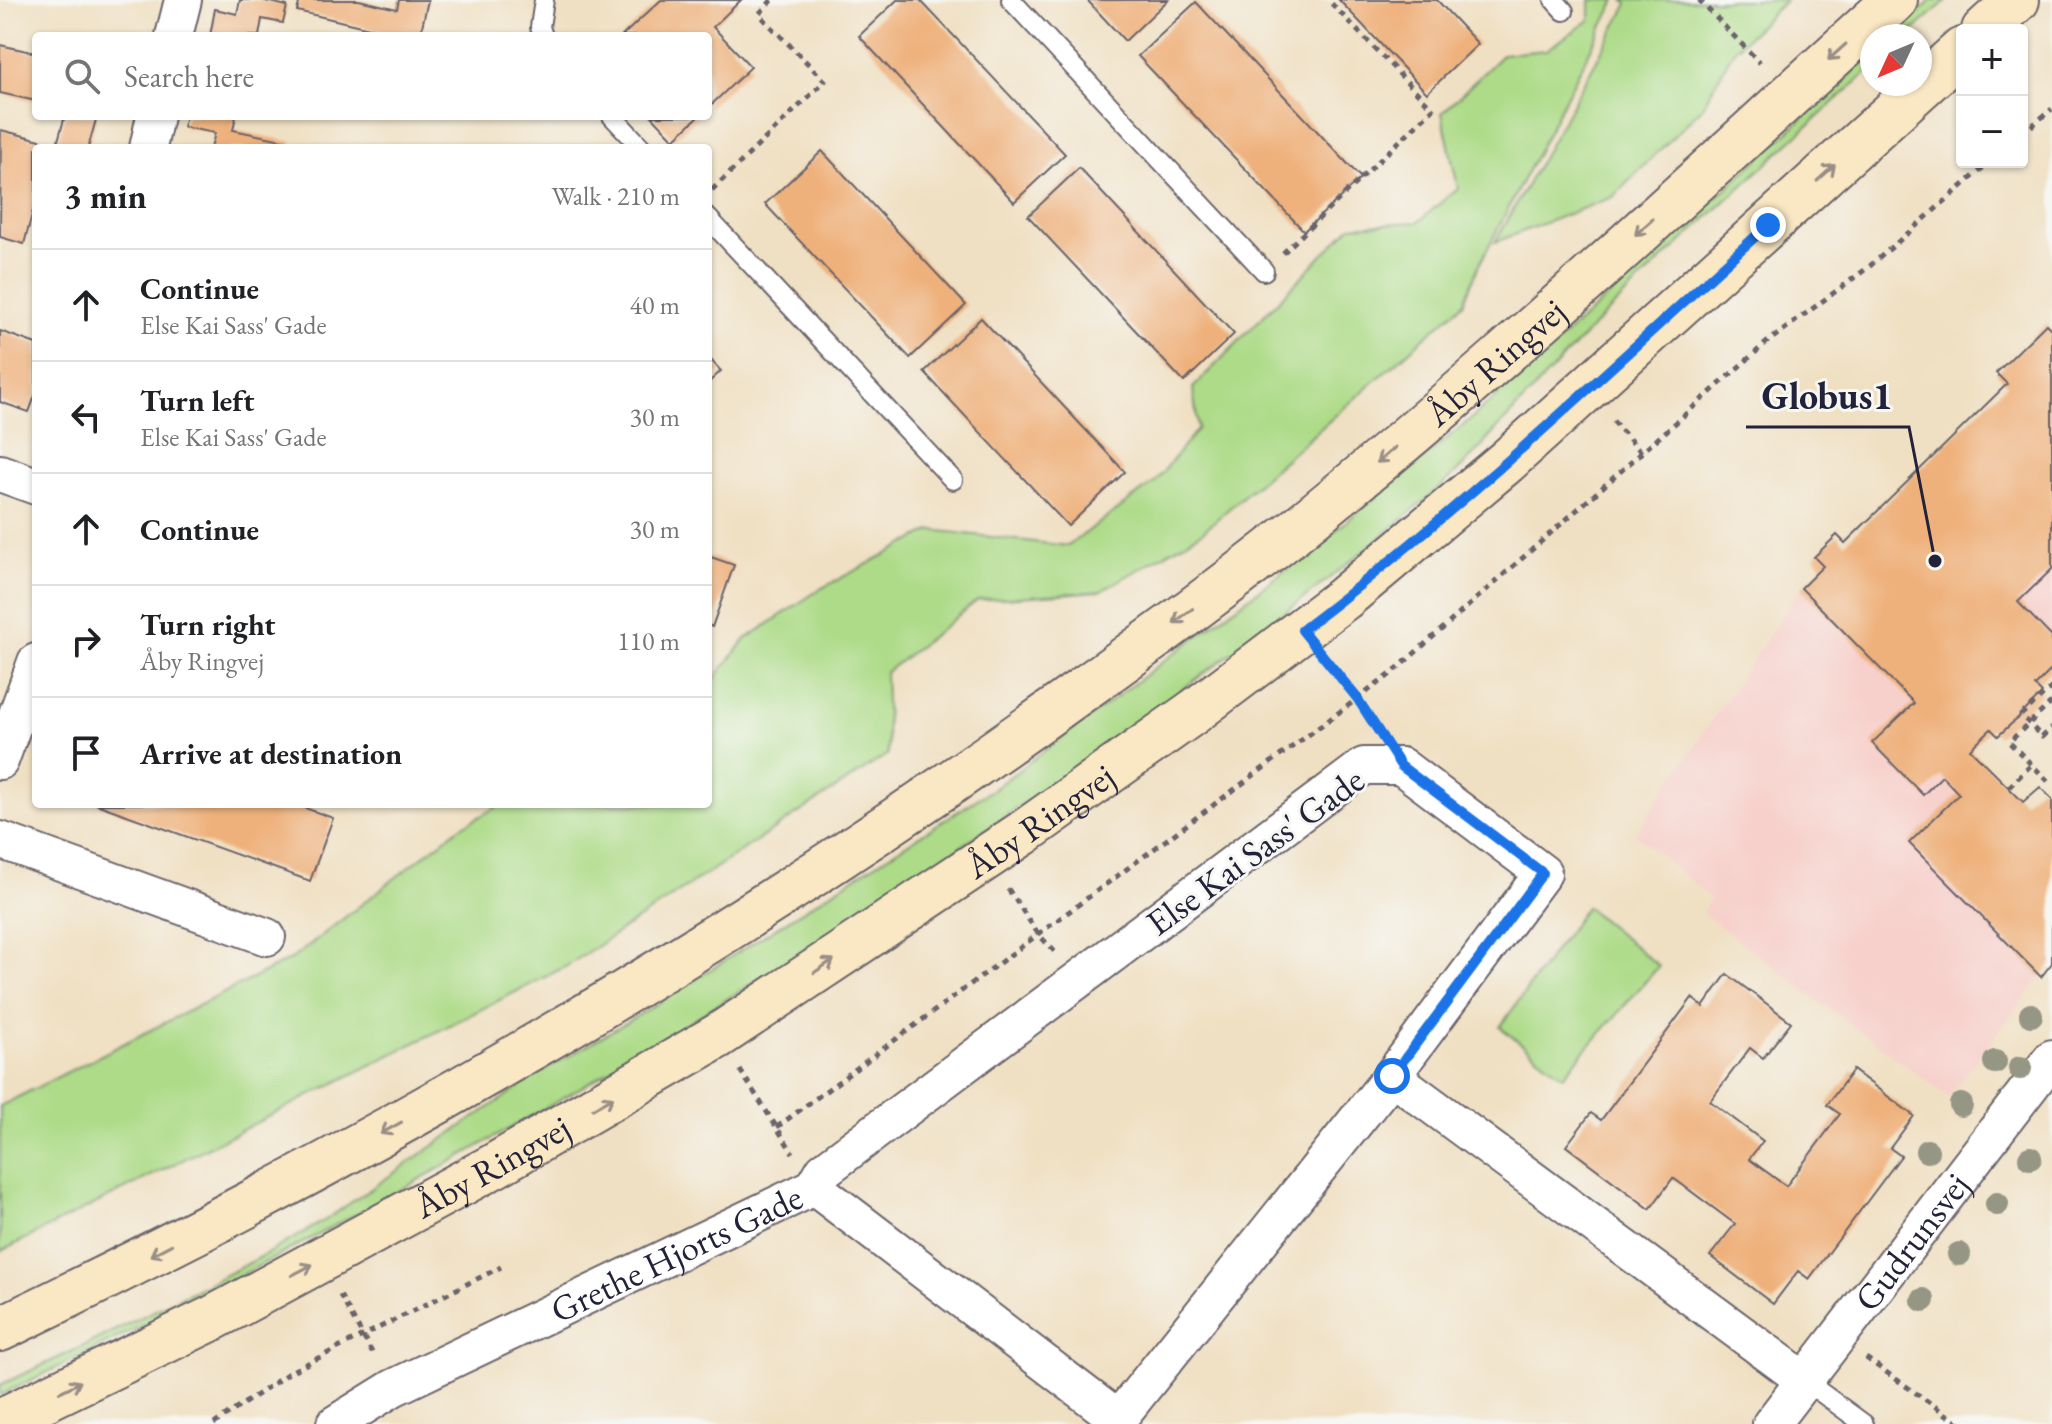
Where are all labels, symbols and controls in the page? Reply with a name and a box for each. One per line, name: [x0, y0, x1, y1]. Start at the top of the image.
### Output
north arrow: [1860, 24, 1932, 96]
map controls: [1956, 24, 2028, 168]
button: +: [1956, 24, 2028, 96]
search box: [32, 32, 712, 120]
one-way arrow: [1827, 43, 1847, 61]
icon: search: [60, 54, 104, 98]
text: Search here: [124, 57, 254, 96]
button: −: [1956, 96, 2028, 168]
one-way arrow: [1816, 163, 1836, 182]
text: 3 min: [64, 174, 147, 218]
text: Walk · 210 m: [552, 179, 680, 213]
route end: [1750, 207, 1786, 243]
one-way arrow: [1635, 218, 1655, 236]
text: Continue: [140, 269, 259, 308]
icon: ahead: [64, 283, 108, 327]
text: 40 m: [630, 288, 680, 322]
street label: Åby Ringvej: [1414, 288, 1575, 437]
text: Else Kai Sass' Gade: [140, 308, 327, 342]
callout: Globus1: [1746, 365, 1909, 427]
text: Globus1: [1761, 371, 1893, 420]
text: Turn left: [140, 381, 254, 420]
icon: left: [64, 395, 108, 439]
text: 30 m: [630, 400, 680, 434]
text: Else Kai Sass' Gade: [140, 420, 327, 454]
one-way arrow: [1376, 446, 1397, 463]
icon: ahead: [64, 507, 108, 551]
text: Continue: [140, 510, 259, 549]
text: 30 m: [630, 512, 680, 546]
text: Turn right: [140, 605, 276, 644]
one-way arrow: [1173, 608, 1194, 625]
icon: right: [64, 619, 108, 663]
text: 110 m: [617, 624, 680, 658]
text: Åby Ringvej: [140, 644, 264, 678]
icon: arrive: [64, 731, 108, 775]
text: Arrive at destination: [140, 734, 402, 773]
street label: Åby Ringvej: [955, 752, 1123, 889]
street label: Else Kai Sass' Gade: [1137, 756, 1373, 946]
one-way arrow: [812, 958, 835, 974]
route start: [1374, 1058, 1410, 1094]
one-way arrow: [591, 1095, 614, 1111]
street label: Åby Ringvej: [405, 1104, 578, 1229]
one-way arrow: [379, 1121, 403, 1136]
street label: Gudrunsvej: [1843, 1163, 1979, 1320]
street label: Grethe Hjorts Gade: [543, 1173, 810, 1333]
one-way arrow: [150, 1243, 174, 1259]
one-way arrow: [290, 1261, 313, 1277]
one-way arrow: [58, 1379, 82, 1394]

